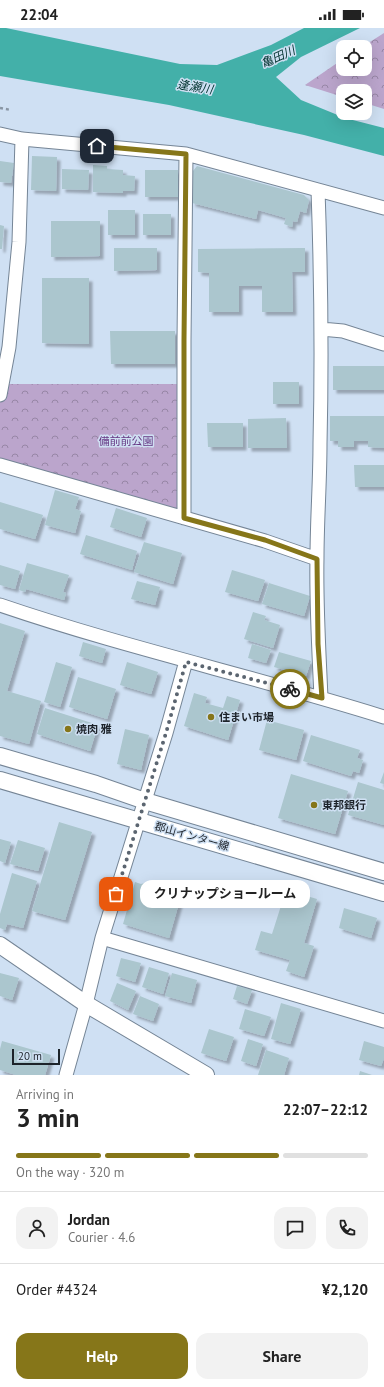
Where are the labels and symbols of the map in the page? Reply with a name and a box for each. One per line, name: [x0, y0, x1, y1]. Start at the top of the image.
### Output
water label: 亀田川: [258, 42, 299, 71]
water label: 逢瀬川: [176, 76, 216, 97]
pin: [80, 129, 114, 163]
park label: 備前前公園: [99, 434, 154, 448]
courier: [270, 669, 310, 709]
place label: 住まい市場: [219, 710, 274, 724]
marker: 住まい市場: [206, 712, 216, 722]
place label: 焼肉 雅: [76, 722, 112, 736]
marker: 焼肉 雅: [63, 724, 73, 734]
place label: 東邦銀行: [322, 798, 366, 812]
marker: 東邦銀行: [309, 800, 319, 810]
street label: 郡山インター線: [153, 819, 231, 853]
pin: [99, 877, 133, 911]
callout: クリナップショールーム: [140, 880, 310, 908]
scale bar: [12, 1047, 60, 1066]

